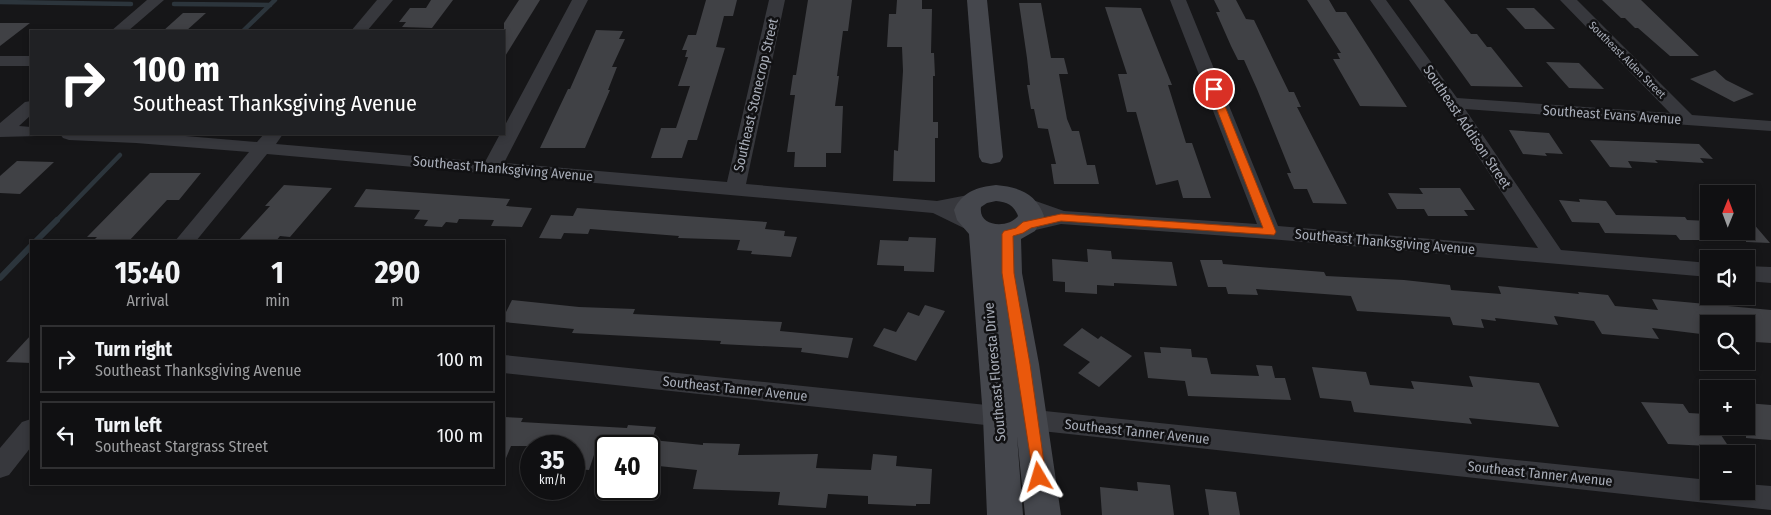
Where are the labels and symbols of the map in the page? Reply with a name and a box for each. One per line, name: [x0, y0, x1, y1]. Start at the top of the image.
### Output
street label: Southeast Stonecrop Street: [730, 16, 782, 173]
street label: Southeast Alden Street: [1586, 19, 1668, 101]
street label: Southeast Addison Street: [1419, 62, 1515, 192]
pin: [1193, 68, 1235, 110]
street label: Southeast Evans Avenue: [1542, 102, 1682, 128]
street label: Southeast Thanksgiving Avenue: [412, 153, 594, 185]
north arrow: [1700, 185, 1755, 240]
street label: Southeast Thanksgiving Avenue: [1294, 226, 1476, 258]
street label: Southeast Floresta Drive: [980, 302, 1010, 442]
street label: Southeast Tanner Avenue: [662, 373, 808, 405]
street label: Southeast Tanner Avenue: [1064, 416, 1210, 448]
speed limit sign: 40: [595, 435, 660, 500]
position arrow: [1012, 450, 1064, 502]
street label: Southeast Tanner Avenue: [1467, 458, 1613, 490]

